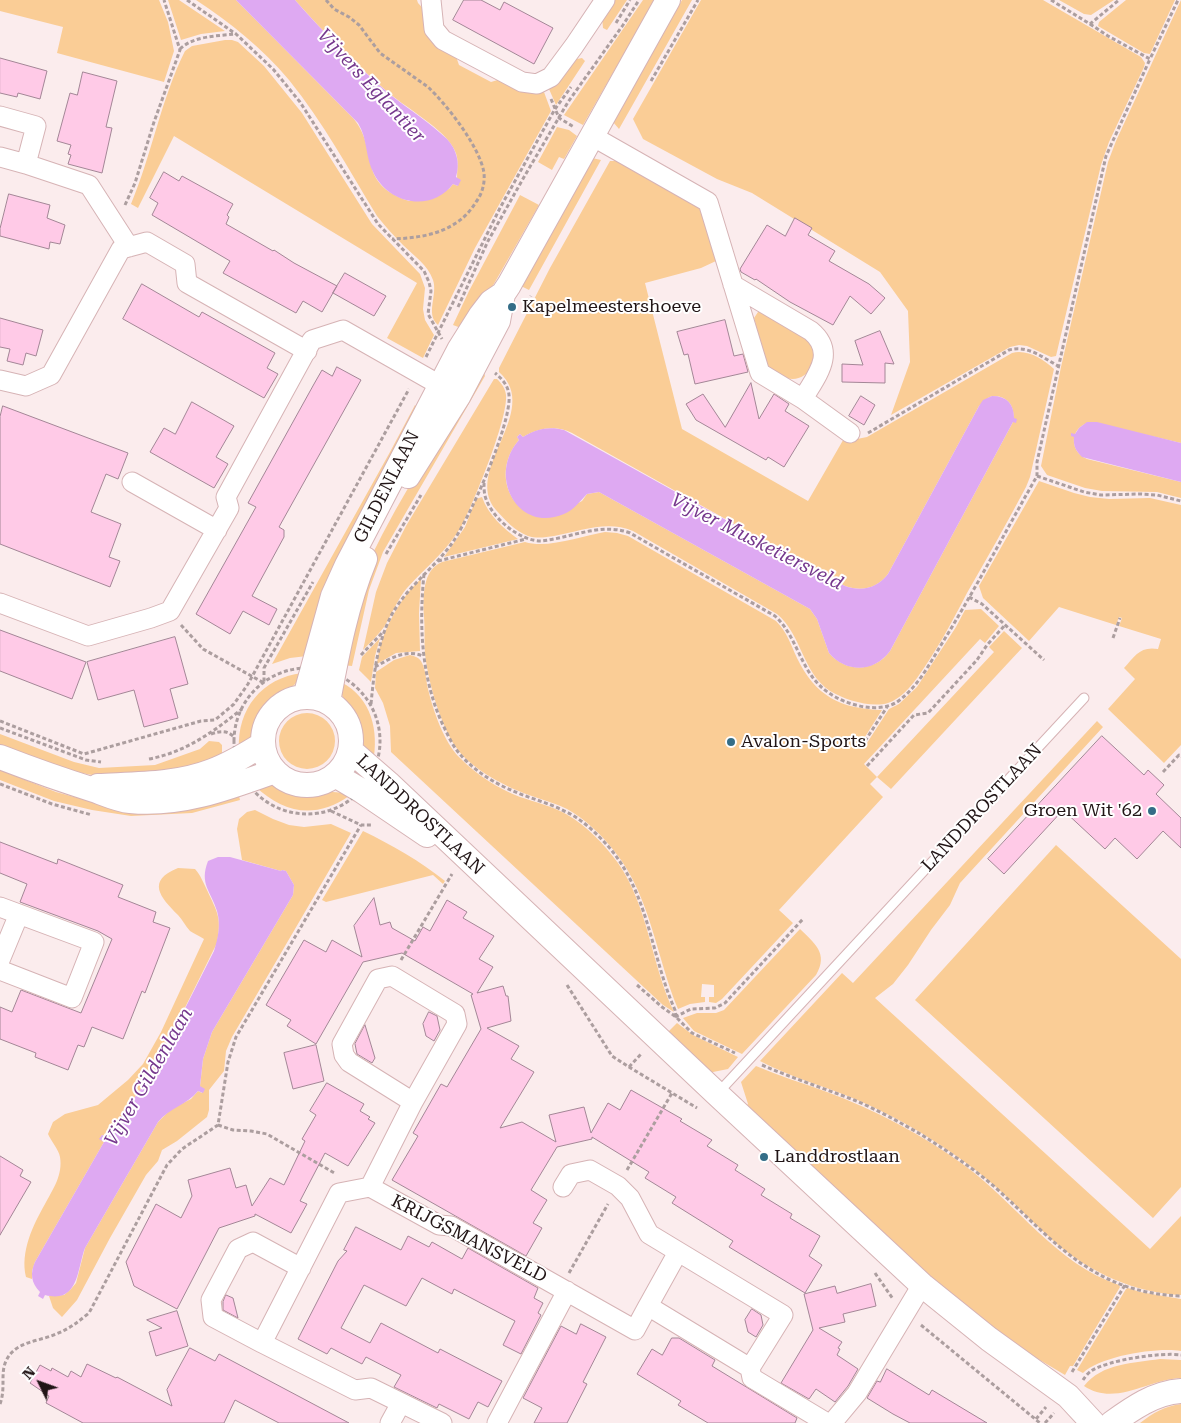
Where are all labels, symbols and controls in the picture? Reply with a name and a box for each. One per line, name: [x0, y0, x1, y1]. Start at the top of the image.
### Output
water label: Vijvers Eglantier: [312, 24, 430, 148]
place label: Kapelmeestershoeve: [522, 296, 701, 318]
marker: Kapelmeestershoeve: [506, 301, 518, 313]
street label: GILDENLAAN: [349, 427, 425, 547]
water label: Vijver Musketiersveld: [667, 489, 847, 595]
place label: Avalon-Sports: [741, 731, 866, 753]
marker: Avalon-Sports: [725, 736, 737, 748]
street label: LANDDROSTLAAN: [917, 740, 1047, 876]
street label: LANDDROSTLAAN: [352, 750, 488, 880]
place label: Groen Wit '62: [1024, 800, 1142, 822]
marker: Groen Wit '62: [1146, 805, 1158, 817]
water label: Vijver Gildenlaan: [100, 1004, 198, 1150]
place label: Landdrostlaan: [774, 1146, 900, 1168]
marker: Landdrostlaan: [758, 1151, 770, 1163]
street label: KRIJGSMANSVELD: [387, 1190, 551, 1288]
north arrow: [15, 1358, 65, 1408]
text: N: [19, 1364, 38, 1382]

